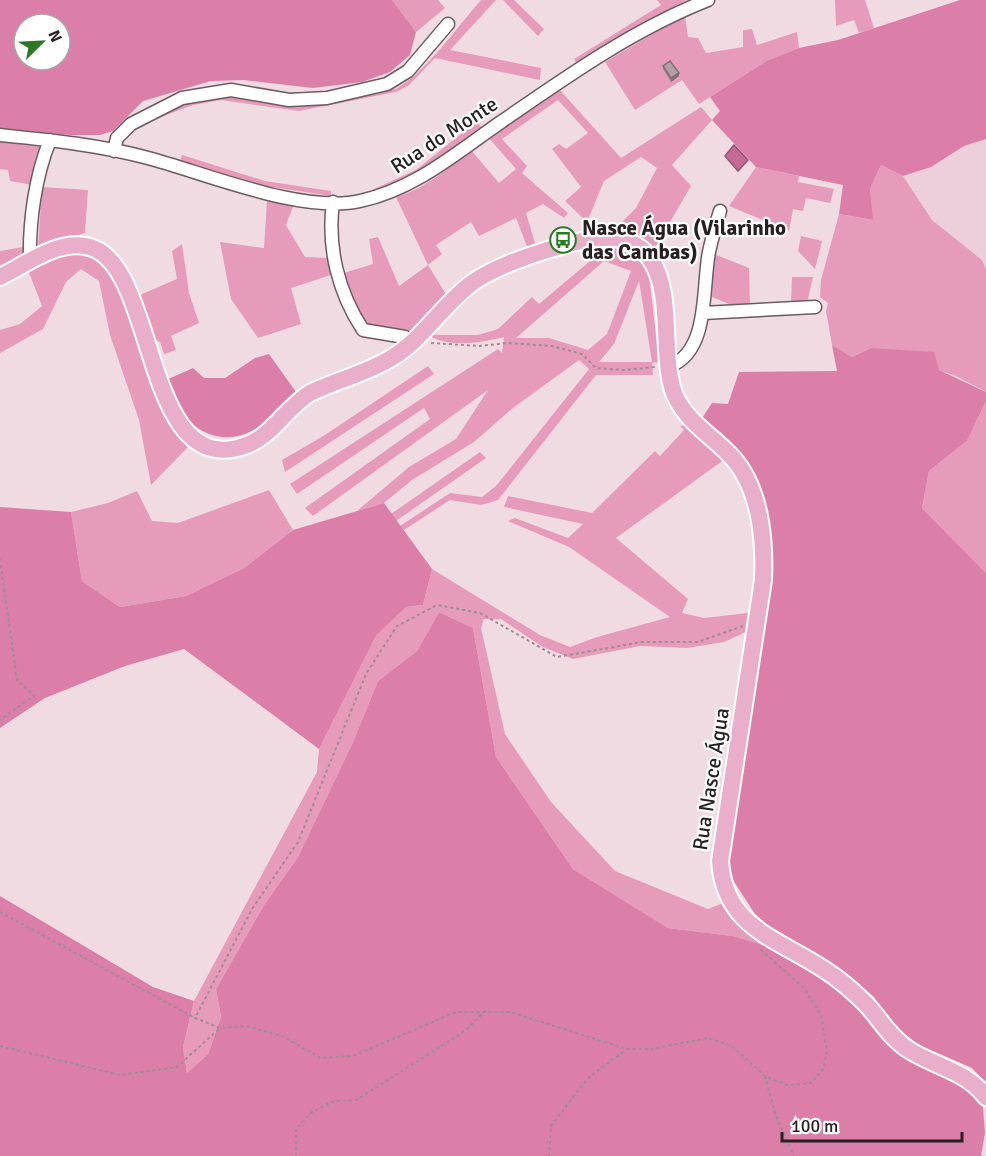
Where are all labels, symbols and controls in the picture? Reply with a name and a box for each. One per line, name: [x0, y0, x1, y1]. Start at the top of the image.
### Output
north arrow: [12, 12, 72, 72]
text: N: [43, 27, 66, 45]
street label: Rua do Monte: [386, 91, 502, 179]
place label: Nasce Água (Vilarinho das Cambas): [582, 214, 786, 265]
bus stop icon: Nasce Água (Vilarinho das Cambas): [548, 225, 578, 255]
street label: Rua Nasce Água: [687, 706, 735, 852]
scale bar: [782, 1105, 962, 1143]
text: 100 m: [791, 1115, 838, 1137]

